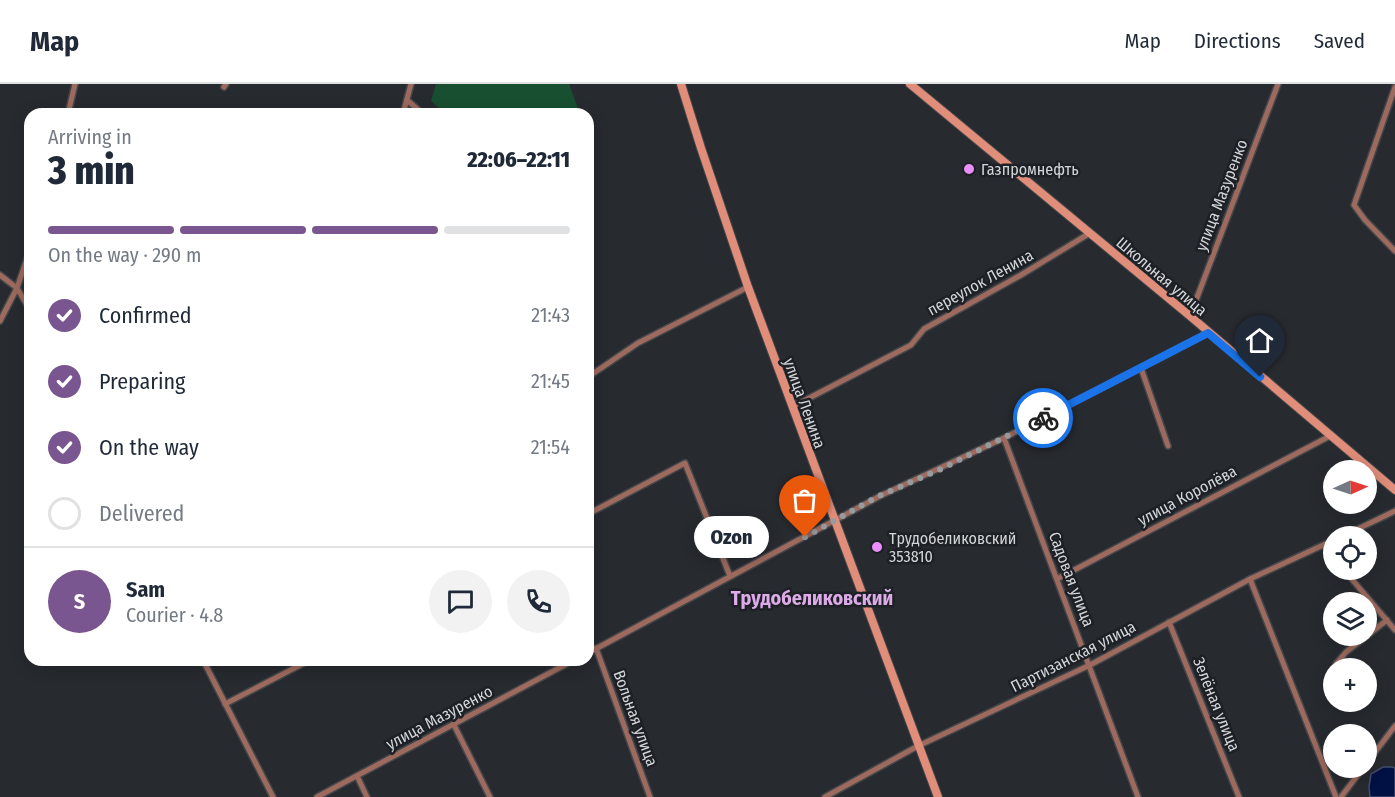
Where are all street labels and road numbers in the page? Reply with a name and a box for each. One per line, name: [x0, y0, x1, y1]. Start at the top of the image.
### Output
street label: улица Мазуренко: [1191, 137, 1251, 254]
street label: Школьная улица: [1112, 233, 1211, 320]
street label: переулок Ленина: [924, 245, 1037, 319]
street label: улица Ленина: [779, 355, 830, 451]
street label: улица Королёва: [1135, 461, 1240, 529]
street label: Садовая улица: [1045, 529, 1098, 629]
street label: Партизанская улица: [1008, 617, 1139, 696]
street label: Зелёная улица: [1189, 654, 1244, 754]
street label: Вольная улица: [609, 668, 662, 769]
street label: улица Мазуренко: [383, 681, 496, 753]

